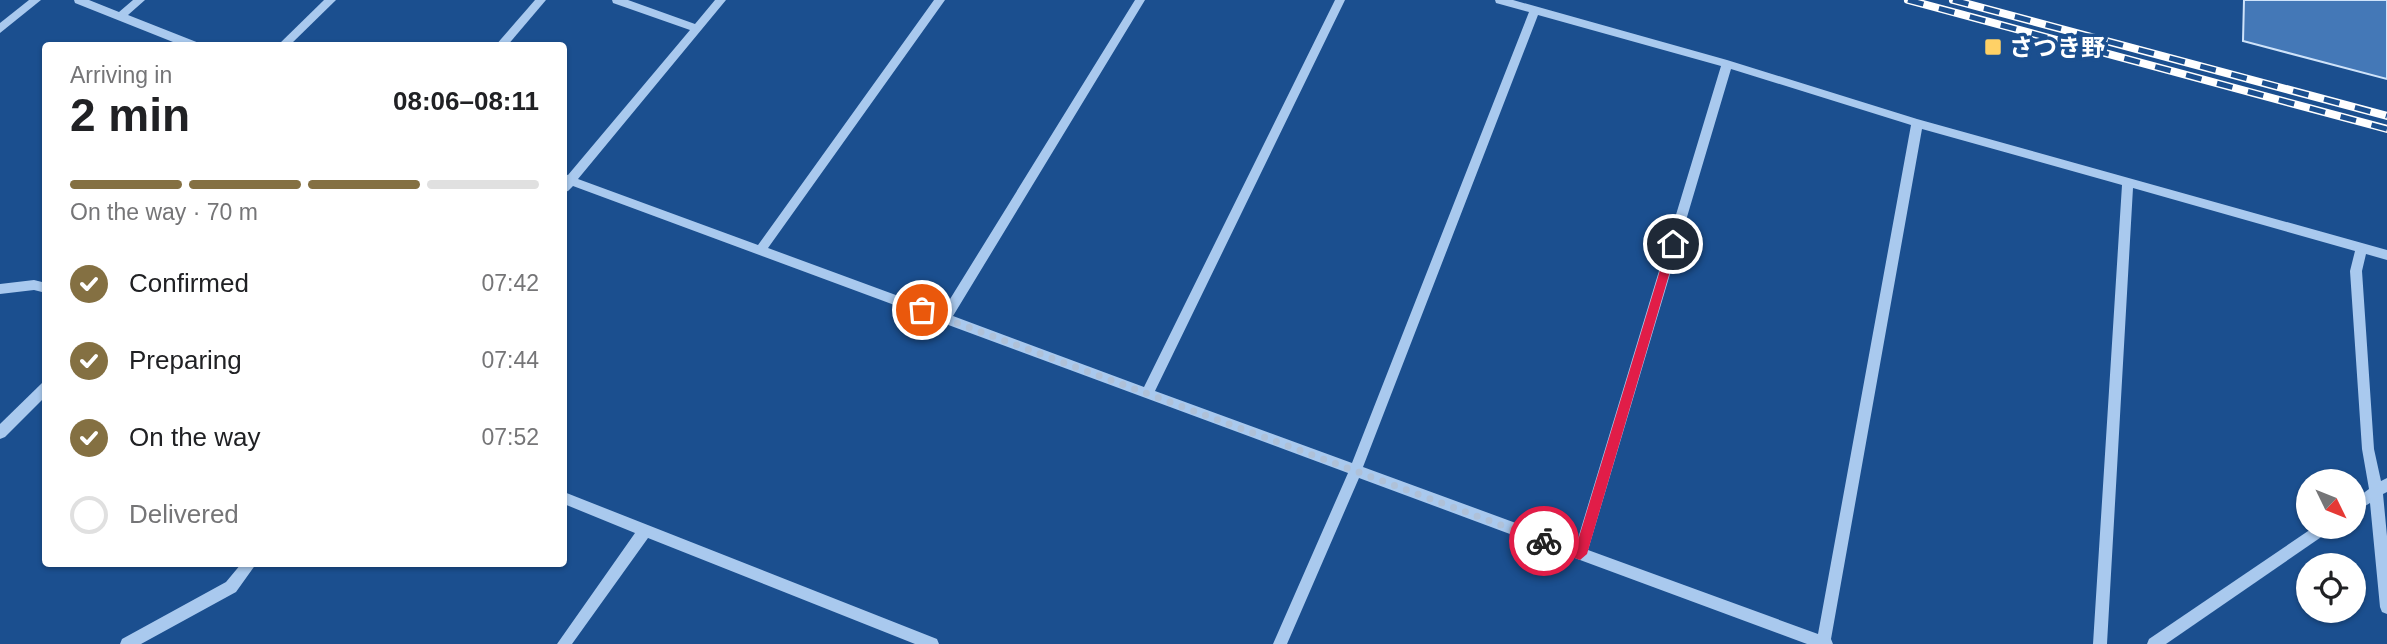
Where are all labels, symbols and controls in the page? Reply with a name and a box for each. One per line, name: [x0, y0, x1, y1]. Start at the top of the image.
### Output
place label: さつき野: [2009, 34, 2105, 61]
marker: さつき野: [1983, 37, 2003, 57]
text: Arriving in: [70, 62, 172, 88]
text: 08:06–08:11: [393, 86, 539, 116]
text: 2 min: [70, 89, 190, 141]
text: On the way · 70 m: [70, 199, 258, 225]
pin: [1643, 214, 1703, 274]
icon: home: [1654, 225, 1692, 263]
icon: check: [70, 265, 108, 303]
text: Confirmed: [129, 268, 249, 298]
text: 07:42: [481, 270, 539, 296]
pin: [892, 280, 952, 340]
icon: bag: [903, 291, 941, 329]
icon: check: [70, 342, 108, 380]
text: Preparing: [129, 345, 242, 375]
text: 07:44: [481, 347, 539, 373]
icon: check: [70, 419, 108, 457]
text: On the way: [129, 422, 261, 452]
text: 07:52: [481, 424, 539, 450]
north arrow: [2296, 469, 2366, 539]
map controls: [2296, 469, 2366, 623]
text: Delivered: [129, 499, 239, 529]
courier: [1509, 506, 1579, 576]
icon: bike: [1525, 522, 1563, 560]
button: locate: [2296, 553, 2366, 623]

